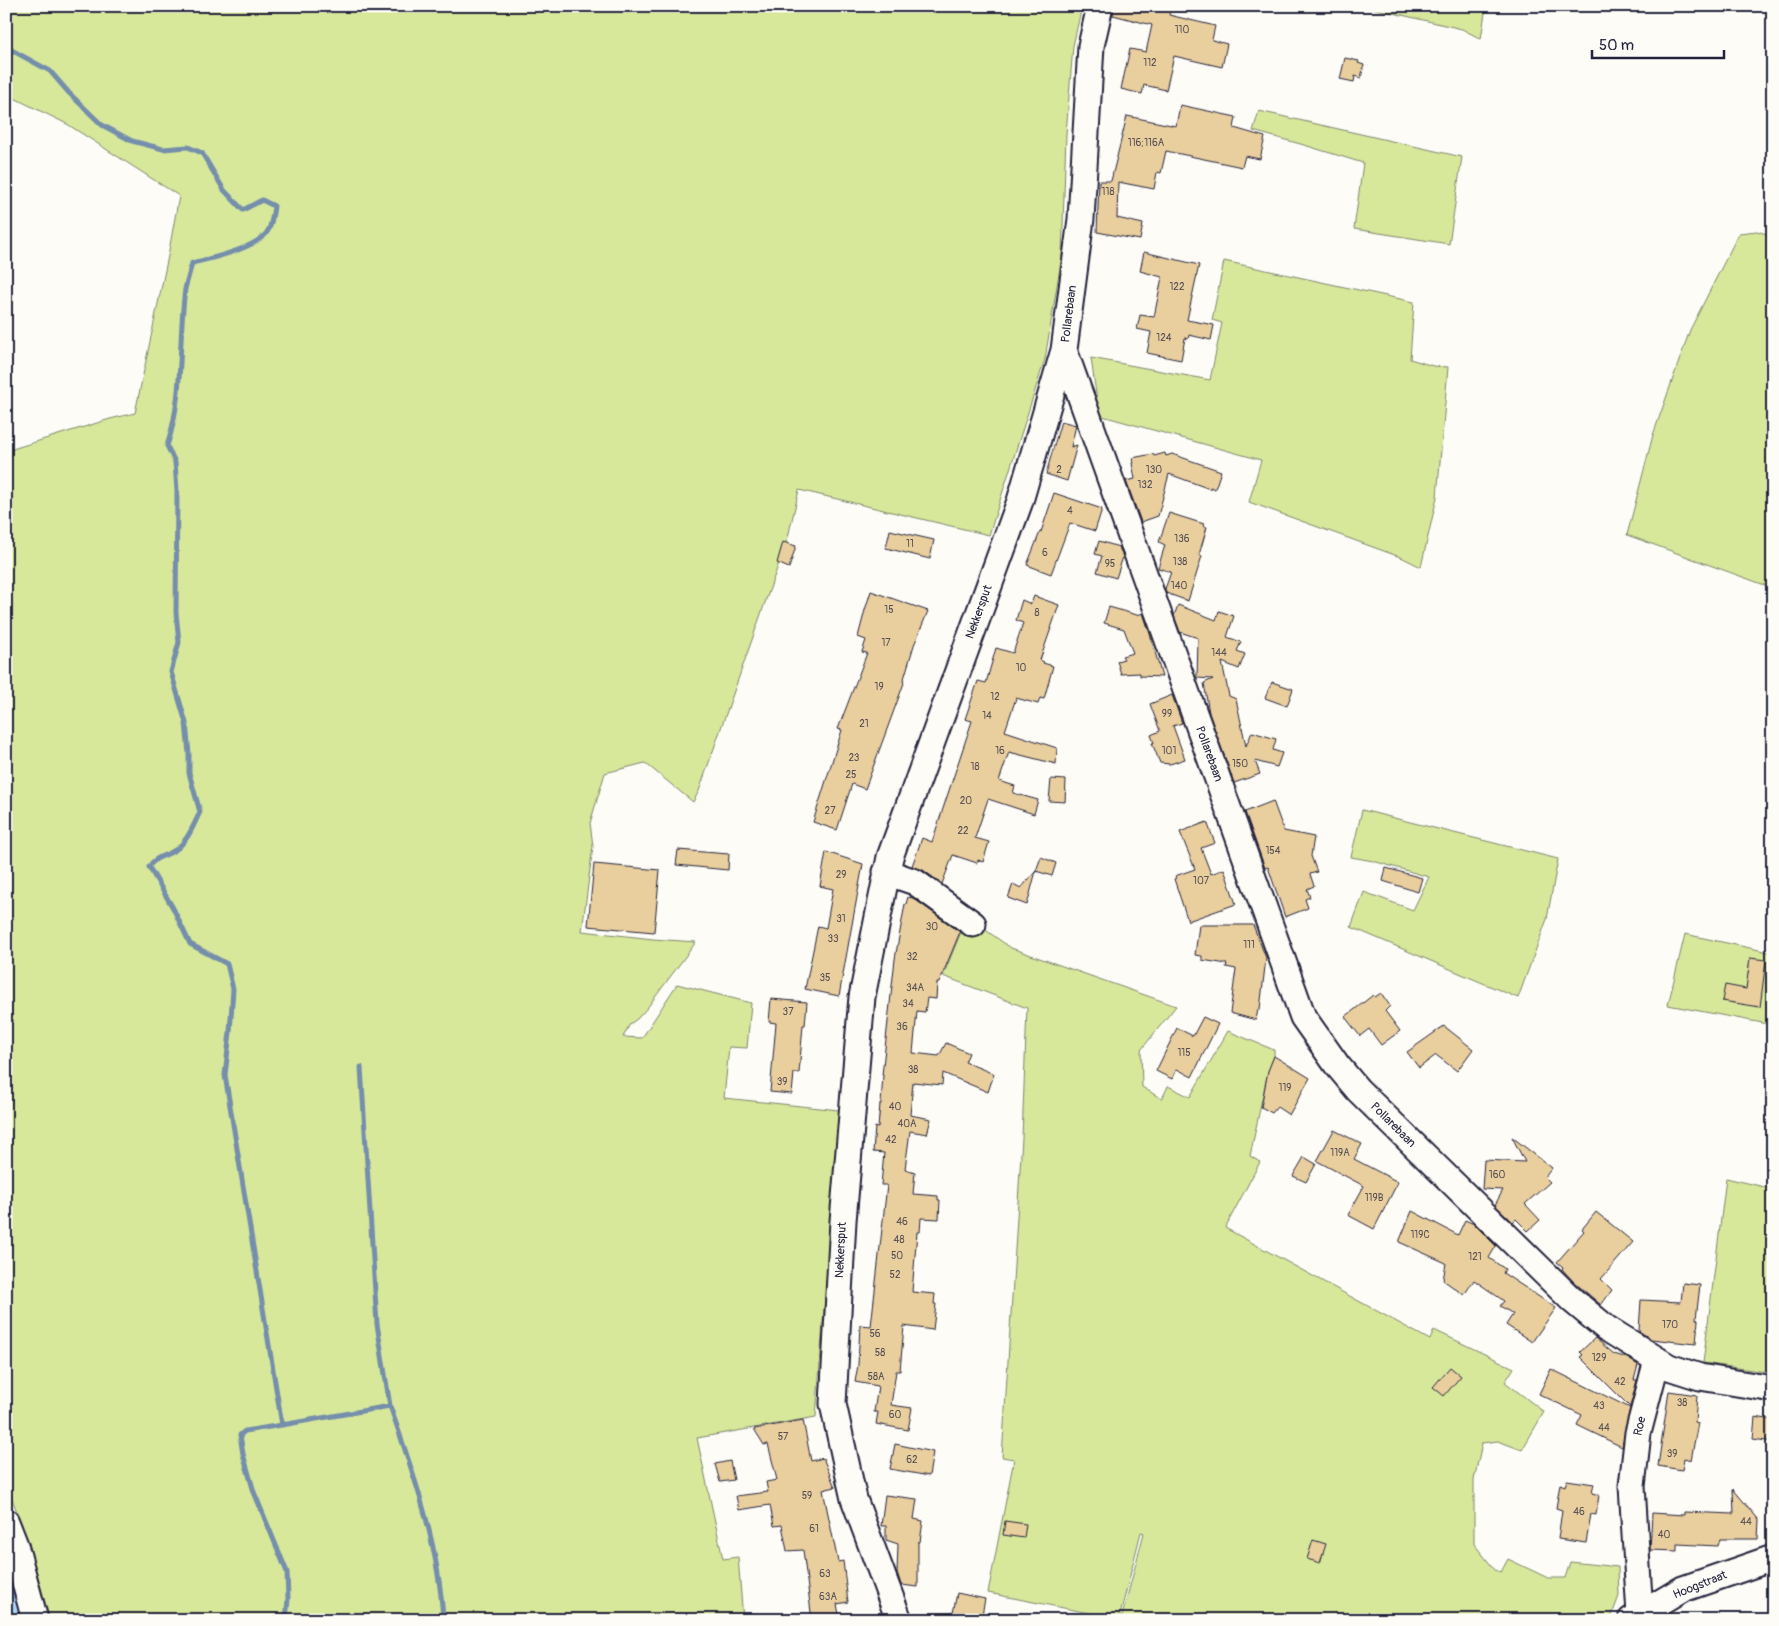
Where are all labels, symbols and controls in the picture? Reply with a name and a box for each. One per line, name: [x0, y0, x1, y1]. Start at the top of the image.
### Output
house number: 110: [1175, 24, 1189, 36]
scale bar: [1592, 28, 1724, 60]
text: 50 m: [1599, 36, 1634, 55]
house number: 112: [1143, 57, 1157, 69]
house number: 116;116A: [1128, 137, 1165, 149]
house number: 118: [1102, 186, 1114, 198]
house number: 122: [1169, 281, 1185, 293]
street label: Pollarebaan: [1058, 284, 1080, 344]
house number: 124: [1156, 332, 1172, 344]
house number: 2: [1056, 464, 1062, 476]
house number: 130: [1146, 464, 1162, 476]
house number: 132: [1137, 479, 1153, 491]
house number: 4: [1067, 505, 1073, 517]
house number: 136: [1174, 533, 1190, 545]
house number: 11: [906, 538, 914, 550]
house number: 6: [1042, 547, 1048, 559]
house number: 138: [1173, 556, 1187, 568]
house number: 95: [1105, 558, 1115, 570]
house number: 140: [1171, 580, 1187, 592]
street label: Nekkersput: [962, 583, 996, 641]
house number: 15: [884, 604, 894, 616]
house number: 8: [1034, 607, 1040, 619]
house number: 17: [881, 637, 891, 649]
house number: 144: [1211, 647, 1227, 659]
house number: 10: [1016, 662, 1027, 674]
house number: 19: [874, 681, 884, 693]
house number: 12: [990, 691, 1000, 703]
house number: 99: [1162, 708, 1172, 720]
house number: 14: [982, 710, 992, 722]
house number: 21: [859, 718, 869, 730]
street label: Pollarebaan: [1192, 724, 1226, 784]
house number: 16: [995, 745, 1005, 757]
house number: 101: [1162, 745, 1176, 757]
house number: 23: [849, 752, 860, 764]
house number: 150: [1232, 758, 1248, 770]
house number: 18: [971, 761, 979, 773]
house number: 25: [845, 769, 857, 781]
house number: 20: [960, 795, 972, 807]
house number: 27: [825, 805, 836, 817]
house number: 22: [957, 825, 969, 837]
house number: 154: [1265, 845, 1281, 857]
house number: 29: [836, 869, 846, 881]
house number: 107: [1193, 875, 1210, 887]
house number: 31: [836, 913, 846, 925]
house number: 30: [926, 921, 938, 933]
house number: 33: [827, 933, 839, 945]
house number: 111: [1243, 939, 1255, 951]
house number: 32: [906, 951, 918, 963]
house number: 35: [820, 972, 831, 984]
house number: 34A: [906, 982, 924, 994]
house number: 34: [902, 998, 914, 1010]
house number: 37: [783, 1006, 794, 1018]
house number: 36: [896, 1021, 908, 1033]
house number: 115: [1177, 1047, 1191, 1059]
house number: 38: [908, 1064, 918, 1076]
house number: 39: [777, 1076, 787, 1088]
house number: 119: [1279, 1082, 1291, 1094]
street label: Pollarebaan: [1367, 1099, 1419, 1151]
house number: 40: [889, 1101, 901, 1113]
house number: 40A: [897, 1118, 917, 1130]
house number: 42: [885, 1134, 897, 1146]
house number: 119A: [1330, 1147, 1350, 1159]
house number: 160: [1489, 1169, 1505, 1181]
house number: 119B: [1365, 1192, 1384, 1204]
house number: 46: [896, 1216, 908, 1228]
street label: Nekkersput: [832, 1221, 850, 1278]
house number: 119C: [1410, 1229, 1430, 1241]
house number: 48: [894, 1234, 904, 1246]
house number: 50: [891, 1250, 903, 1262]
house number: 121: [1468, 1251, 1482, 1263]
house number: 52: [889, 1269, 901, 1281]
house number: 170: [1662, 1319, 1678, 1331]
house number: 56: [869, 1328, 881, 1340]
house number: 58: [875, 1347, 885, 1359]
house number: 129: [1592, 1352, 1606, 1364]
house number: 58A: [868, 1371, 885, 1383]
house number: 42: [1614, 1376, 1626, 1388]
house number: 38: [1677, 1397, 1687, 1409]
house number: 43: [1593, 1400, 1605, 1412]
house number: 60: [889, 1409, 901, 1421]
street label: Roe: [1631, 1415, 1649, 1437]
house number: 44: [1598, 1422, 1610, 1434]
house number: 57: [778, 1431, 789, 1443]
house number: 39: [1667, 1448, 1677, 1460]
house number: 62: [906, 1454, 918, 1466]
house number: 59: [802, 1490, 812, 1502]
house number: 46: [1573, 1506, 1585, 1518]
house number: 44: [1740, 1516, 1752, 1528]
house number: 61: [809, 1523, 819, 1535]
house number: 40: [1658, 1529, 1670, 1541]
street label: Hoogstraat: [1671, 1567, 1729, 1603]
house number: 63: [819, 1568, 831, 1580]
house number: 63A: [819, 1591, 837, 1603]

